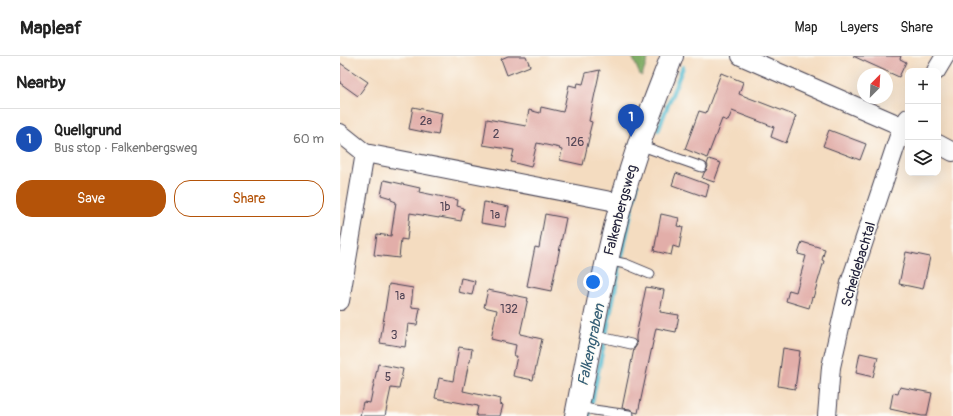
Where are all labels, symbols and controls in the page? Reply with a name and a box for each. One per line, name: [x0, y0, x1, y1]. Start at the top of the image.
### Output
text: Mapleaf: [20, 16, 82, 40]
text: Map: [795, 19, 818, 36]
text: Layers: [840, 19, 878, 36]
text: Share: [900, 19, 933, 36]
north arrow: [857, 68, 893, 104]
map controls: [905, 68, 941, 176]
button: +: [905, 68, 941, 104]
text: Nearby: [16, 72, 65, 93]
pin: 1: [618, 104, 644, 137]
button: −: [905, 104, 941, 140]
house number: 2a: [420, 114, 433, 129]
text: Quellgrund: [54, 121, 122, 140]
house number: 2: [493, 127, 500, 142]
text: 1: [26, 131, 32, 147]
text: 60 m: [293, 131, 324, 147]
house number: 126: [566, 135, 584, 150]
text: Bus stop · Falkenbergsweg: [54, 140, 197, 156]
button: layers: [905, 140, 941, 176]
street label: Falkenbergsweg: [600, 163, 641, 257]
button: Save: [16, 180, 166, 217]
button: Share: [174, 180, 324, 217]
house number: 1b: [440, 200, 450, 215]
house number: 1a: [490, 208, 501, 223]
street label: Scheidebachtal: [838, 220, 879, 309]
your location: [583, 272, 603, 292]
house number: 1a: [395, 289, 406, 304]
water label: Falkengraben: [574, 301, 610, 388]
house number: 132: [500, 302, 518, 317]
house number: 3: [391, 328, 398, 343]
house number: 5: [385, 370, 391, 385]

